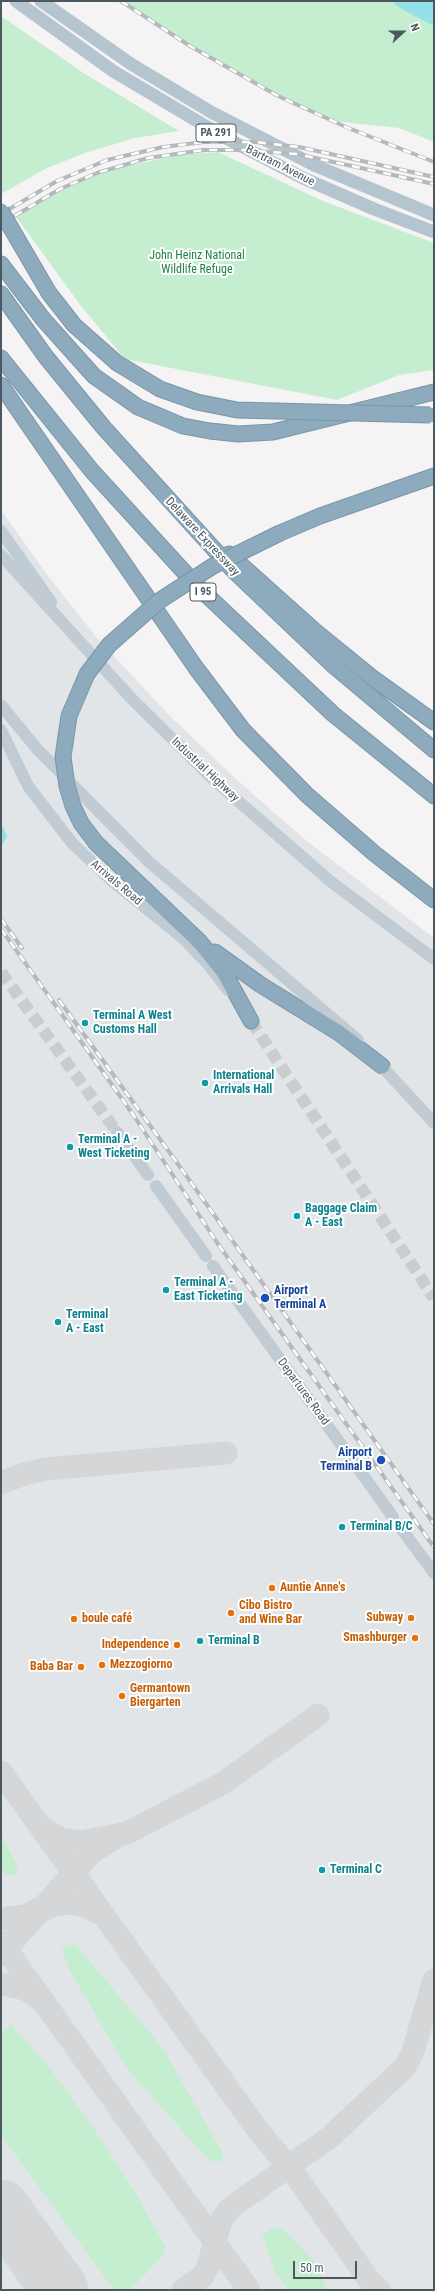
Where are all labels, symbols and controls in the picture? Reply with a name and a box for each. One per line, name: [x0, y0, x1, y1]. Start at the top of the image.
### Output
north arrow: [383, 12, 423, 52]
text: N: [407, 22, 422, 33]
road number: PA 291: [196, 124, 236, 142]
street label: Bartram Avenue: [243, 142, 317, 190]
park label: John Heinz National Wildlife Refuge: [149, 249, 245, 277]
street label: Delaware Expressway: [162, 495, 242, 579]
road number: I 95: [190, 583, 216, 601]
street label: Industrial Highway: [168, 735, 242, 805]
street label: Arrivals Road: [87, 857, 145, 909]
place label: Terminal A West Customs Hall: [93, 1009, 172, 1037]
marker: Terminal A West Customs Hall: [80, 1018, 90, 1028]
place label: International Arrivals Hall: [213, 1069, 274, 1097]
marker: International Arrivals Hall: [200, 1078, 210, 1088]
place label: Terminal A - West Ticketing: [78, 1133, 150, 1161]
marker: Terminal A - West Ticketing: [65, 1142, 75, 1152]
place label: Baggage Claim A - East: [305, 1202, 377, 1230]
marker: Baggage Claim A - East: [292, 1211, 302, 1221]
place label: Terminal A - East Ticketing: [174, 1276, 243, 1304]
place label: Airport Terminal A: [274, 1284, 326, 1312]
marker: Terminal A - East Ticketing: [161, 1285, 171, 1295]
marker: Airport Terminal A: [259, 1292, 271, 1304]
place label: Terminal A - East: [66, 1308, 108, 1336]
marker: Terminal A - East: [53, 1317, 63, 1327]
street label: Departures Road: [274, 1356, 332, 1428]
place label: Airport Terminal B: [320, 1446, 372, 1474]
marker: Airport Terminal B: [375, 1454, 387, 1466]
place label: Terminal B/C: [350, 1520, 413, 1534]
marker: Terminal B/C: [337, 1522, 347, 1532]
place label: Auntie Anne's: [280, 1581, 345, 1595]
marker: Auntie Anne's: [267, 1583, 277, 1593]
place label: Cibo Bistro and Wine Bar: [239, 1599, 302, 1627]
marker: Cibo Bistro and Wine Bar: [226, 1608, 236, 1618]
place label: Subway: [366, 1611, 403, 1625]
place label: boule café: [82, 1612, 132, 1626]
marker: Subway: [406, 1613, 416, 1623]
marker: boule café: [69, 1614, 79, 1624]
place label: Smashburger: [343, 1631, 407, 1645]
marker: Smashburger: [410, 1633, 420, 1643]
place label: Terminal B: [208, 1634, 260, 1648]
marker: Terminal B: [195, 1636, 205, 1646]
place label: Independence: [102, 1638, 169, 1652]
marker: Independence: [172, 1640, 182, 1650]
place label: Mezzogiorno: [110, 1658, 172, 1672]
place label: Baba Bar: [30, 1660, 73, 1674]
marker: Mezzogiorno: [97, 1660, 107, 1670]
marker: Baba Bar: [76, 1662, 86, 1672]
place label: Germantown Biergarten: [130, 1682, 190, 1710]
marker: Germantown Biergarten: [117, 1691, 127, 1701]
place label: Terminal C: [330, 1863, 382, 1877]
marker: Terminal C: [317, 1865, 327, 1875]
scale bar: [295, 2253, 359, 2279]
text: 50 m: [300, 2261, 324, 2275]

